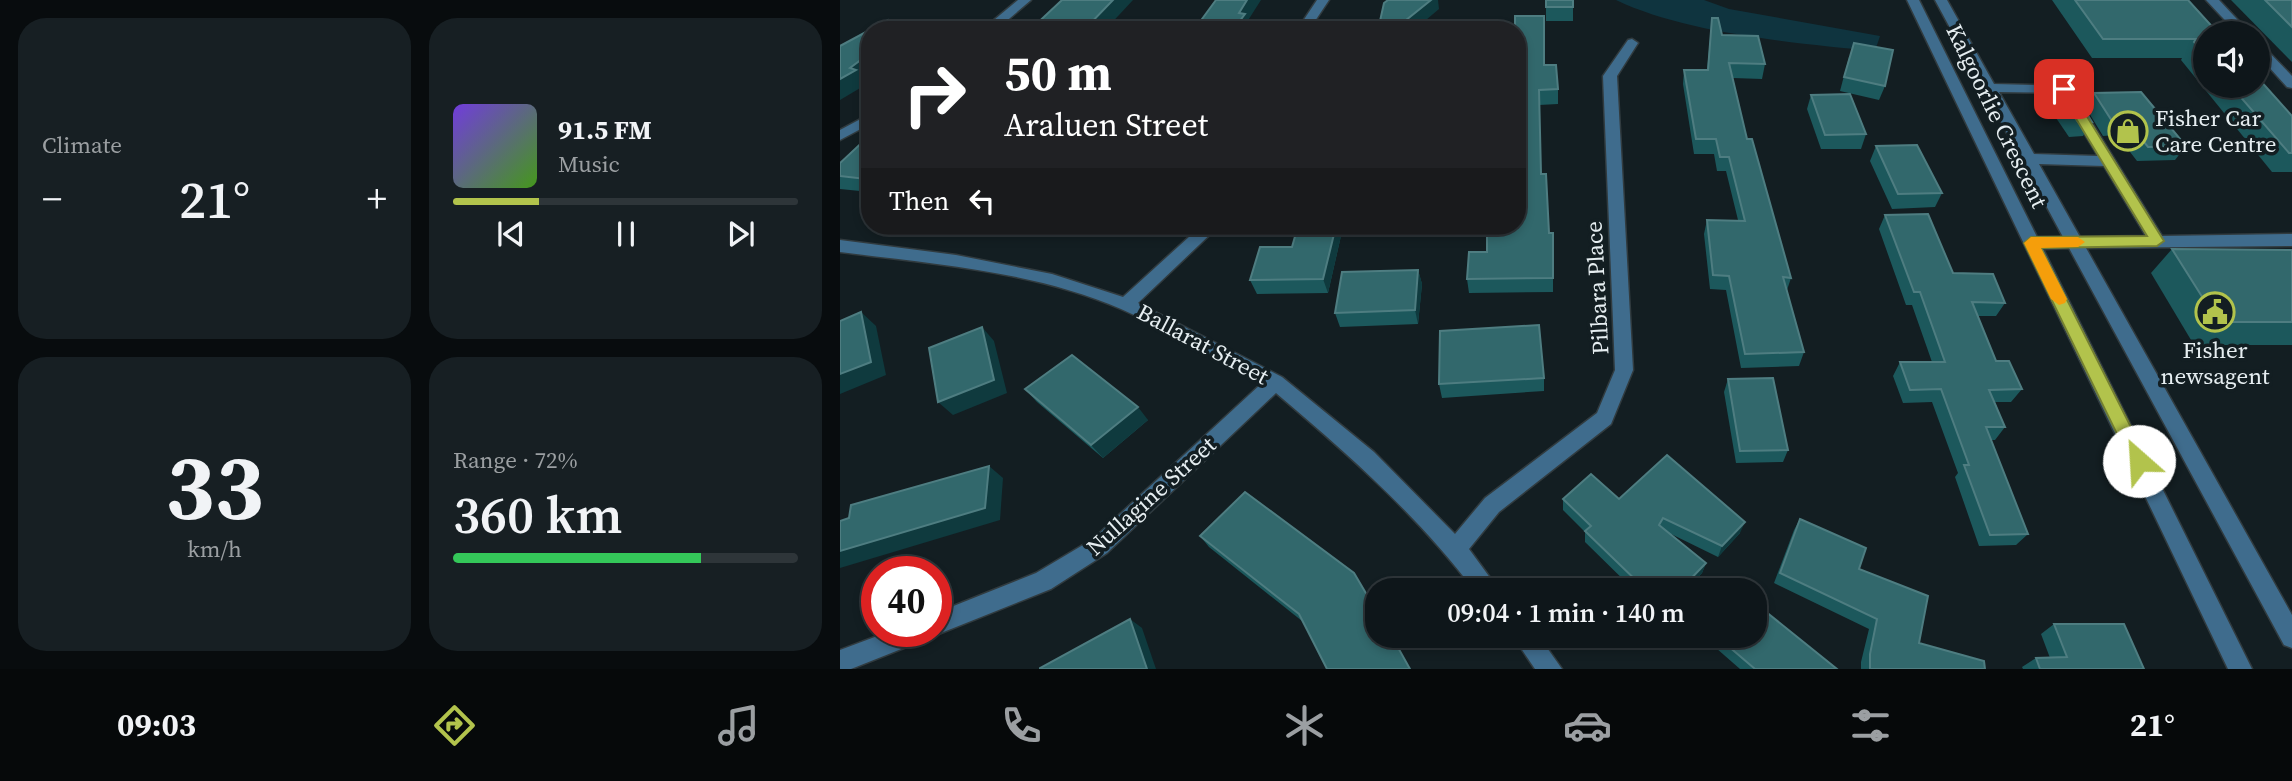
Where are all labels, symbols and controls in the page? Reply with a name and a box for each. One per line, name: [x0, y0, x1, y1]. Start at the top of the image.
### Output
street label: Kalgoorlie Crescent: [1939, 19, 2056, 214]
map controls: [2193, 21, 2270, 98]
button: sound: [2193, 21, 2270, 98]
text: 50 m: [1004, 39, 1112, 106]
icon: right: [889, 49, 980, 140]
pin: [2034, 59, 2094, 119]
icon: arrive: [2045, 70, 2083, 108]
place label: Fisher Car Care Centre: [2155, 102, 2276, 160]
text: Araluen Street: [1004, 103, 1208, 147]
shop icon: Fisher Car Care Centre: [2107, 110, 2149, 152]
text: 91.5 FM: [558, 112, 652, 148]
text: Climate: [42, 129, 122, 161]
text: Music: [558, 148, 620, 180]
text: 21°: [179, 164, 250, 235]
text: −: [42, 173, 62, 225]
text: +: [367, 173, 387, 225]
icon: left: [963, 182, 1001, 220]
text: Then: [889, 183, 949, 219]
icon: previous: [492, 215, 530, 253]
icon: pause: [607, 215, 645, 253]
icon: next: [722, 215, 760, 253]
street label: Pilbara Place: [1578, 220, 1616, 356]
public building icon: Fisher newsagent: [2194, 291, 2236, 333]
street label: Ballarat Street: [1132, 296, 1275, 392]
place label: Fisher newsagent: [2161, 334, 2270, 392]
position arrow: [2102, 424, 2176, 498]
text: 33: [165, 425, 264, 549]
street label: Nullagine Street: [1079, 429, 1223, 563]
text: Range · 72%: [453, 444, 578, 476]
text: 360 km: [453, 479, 622, 550]
text: km/h: [187, 533, 242, 565]
speed limit sign: 40: [861, 556, 952, 647]
text: 09:04 · 1 min · 140 m: [1447, 595, 1685, 631]
icon: directions: [430, 701, 479, 750]
icon: music: [714, 701, 763, 750]
icon: phone: [997, 701, 1046, 750]
icon: climate: [1280, 701, 1329, 750]
icon: car: [1563, 701, 1612, 750]
icon: filters: [1846, 701, 1895, 750]
text: 09:03: [117, 703, 196, 747]
text: 21°: [2130, 703, 2175, 747]

